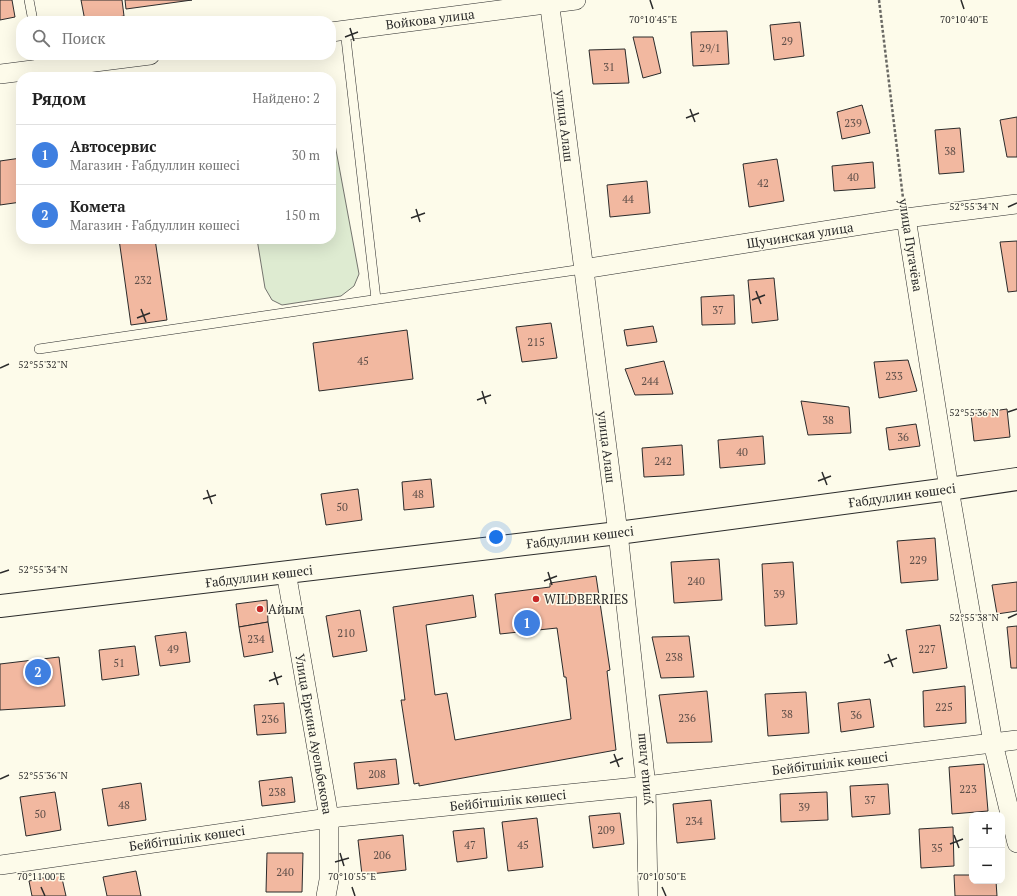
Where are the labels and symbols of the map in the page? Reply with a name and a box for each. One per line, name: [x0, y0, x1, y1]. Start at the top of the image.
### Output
street label: Войкова улица: [384, 5, 476, 33]
text: 70°10'45"E: [629, 13, 677, 26]
text: 70°10'40"E: [940, 13, 988, 26]
house number: 29: [781, 34, 793, 48]
house number: 29/1: [699, 41, 721, 55]
house number: 31: [603, 60, 615, 74]
street label: улица Алаш: [552, 88, 578, 163]
house number: 239: [844, 116, 862, 130]
house number: 38: [944, 144, 956, 158]
house number: 40: [847, 170, 859, 184]
house number: 42: [757, 176, 769, 190]
house number: 44: [622, 192, 634, 206]
street label: улица Пугачёва: [895, 196, 927, 293]
text: 52°55'34"N: [949, 200, 999, 213]
street label: Щучинская улица: [745, 218, 855, 252]
house number: 232: [134, 273, 152, 287]
house number: 37: [712, 303, 724, 317]
house number: 215: [527, 335, 545, 349]
house number: 45: [357, 354, 369, 368]
text: 52°55'32"N: [18, 358, 68, 371]
house number: 233: [885, 369, 903, 383]
house number: 244: [641, 374, 659, 388]
text: 52°55'36"N: [949, 406, 999, 419]
street label: улица Алаш: [594, 409, 620, 484]
house number: 38: [822, 413, 834, 427]
house number: 36: [897, 430, 909, 444]
house number: 40: [736, 445, 748, 459]
house number: 242: [654, 454, 672, 468]
street label: Ғабдуллин көшесі: [847, 479, 957, 511]
house number: 48: [412, 487, 424, 501]
house number: 50: [336, 500, 348, 514]
street label: Ғабдуллин көшесі: [525, 521, 635, 553]
your location: [486, 527, 506, 547]
house number: 229: [909, 553, 927, 567]
street label: Ғабдуллин көшесі: [204, 560, 314, 592]
text: 52°55'34"N: [18, 563, 68, 576]
house number: 240: [687, 574, 705, 588]
house number: 39: [773, 587, 785, 601]
place label: WILDBERRIES: [544, 590, 628, 608]
marker: WILDBERRIES: [531, 594, 541, 604]
place label: Айым: [268, 600, 305, 618]
marker: Айым: [255, 604, 265, 614]
pin: 1: [514, 608, 540, 638]
text: 52°55'38"N: [949, 611, 999, 624]
house number: 210: [337, 626, 355, 640]
house number: 234: [247, 632, 265, 646]
house number: 49: [167, 642, 179, 656]
house number: 227: [918, 642, 936, 656]
house number: 238: [665, 650, 683, 664]
street label: Улица Еркина Ауельбекова: [291, 652, 337, 816]
house number: 51: [113, 656, 125, 670]
pin: 2: [25, 657, 51, 687]
house number: 225: [935, 700, 953, 714]
house number: 38: [781, 707, 793, 721]
house number: 36: [850, 708, 862, 722]
house number: 236: [678, 711, 696, 725]
house number: 236: [261, 712, 279, 726]
street label: улица Алаш: [631, 732, 655, 807]
street label: Бейбітшілік көшесі: [771, 747, 889, 779]
house number: 208: [368, 767, 386, 781]
text: 52°55'36"N: [18, 769, 68, 782]
house number: 223: [959, 782, 977, 796]
house number: 238: [268, 785, 286, 799]
street label: Бейбітшілік көшесі: [449, 785, 567, 815]
house number: 37: [864, 793, 876, 807]
house number: 48: [118, 798, 130, 812]
house number: 39: [798, 800, 810, 814]
house number: 50: [34, 807, 46, 821]
house number: 234: [685, 814, 703, 828]
street label: Бейбітшілік көшесі: [128, 821, 246, 855]
house number: 209: [597, 823, 615, 837]
house number: 47: [464, 838, 476, 852]
house number: 45: [517, 838, 529, 852]
house number: 35: [931, 841, 943, 855]
house number: 206: [373, 848, 391, 862]
house number: 240: [276, 865, 294, 879]
text: 70°11'00"E: [17, 870, 65, 883]
text: 70°10'55"E: [328, 870, 376, 883]
text: 70°10'50"E: [638, 870, 686, 883]

